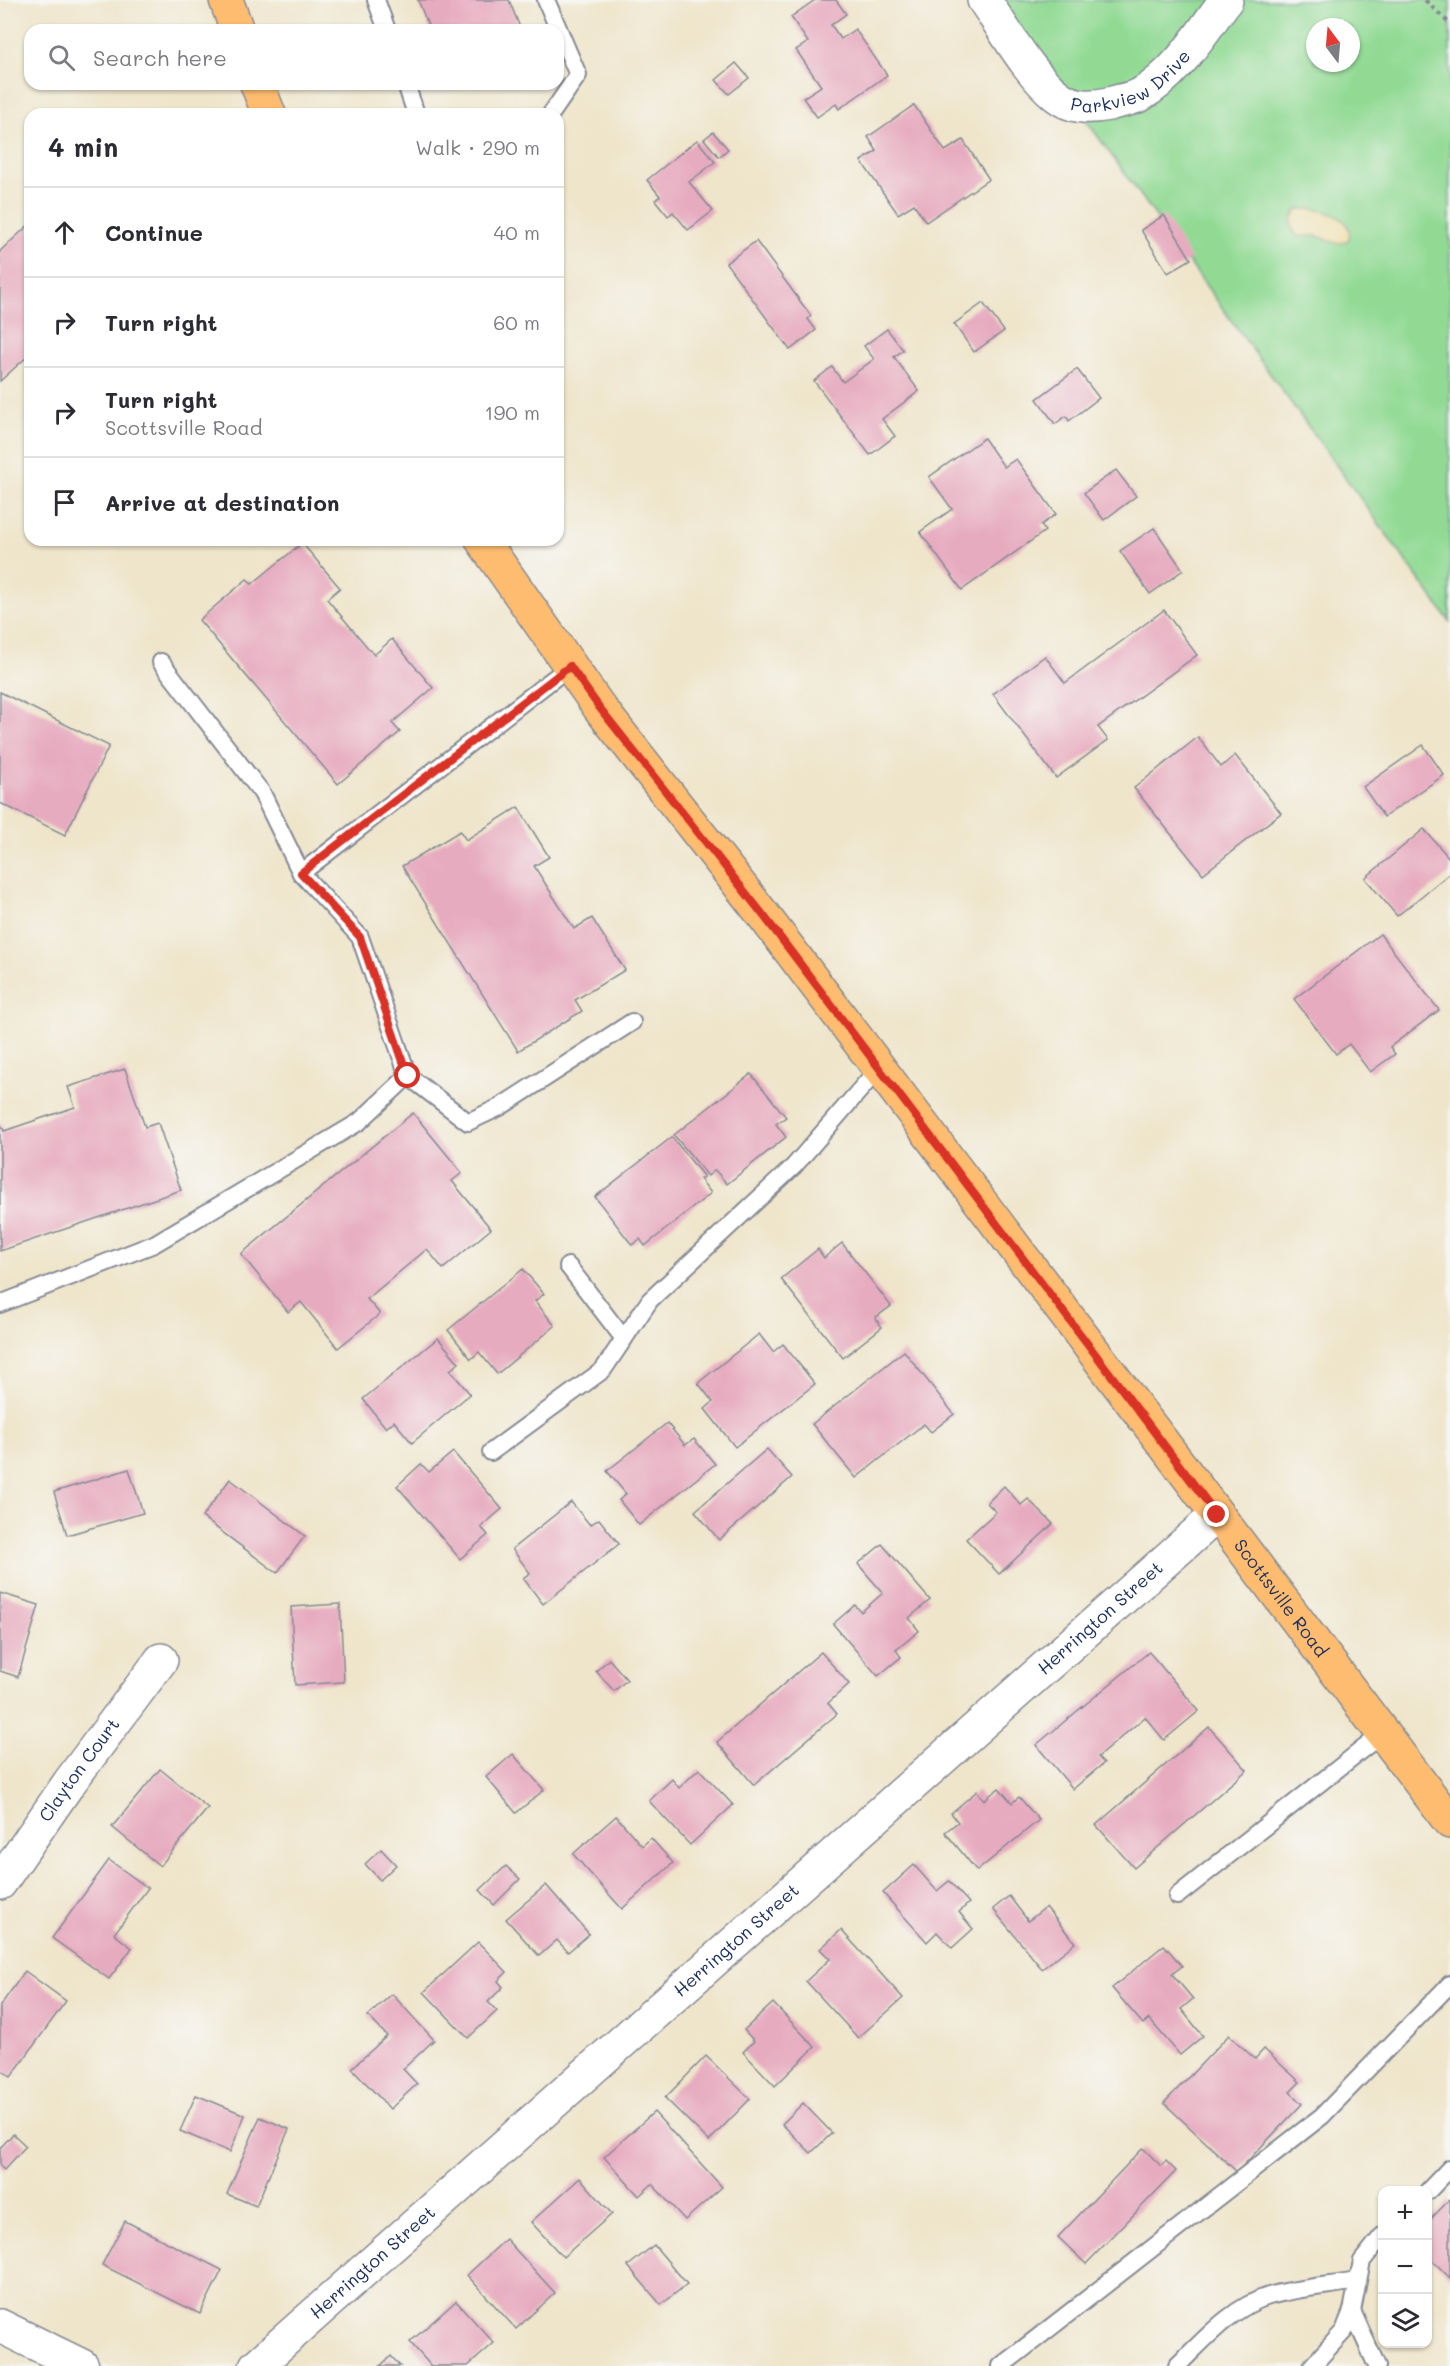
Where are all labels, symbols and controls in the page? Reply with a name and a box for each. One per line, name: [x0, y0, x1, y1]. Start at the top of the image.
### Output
north arrow: [1306, 18, 1360, 72]
search box: [24, 24, 564, 90]
icon: search: [45, 41, 78, 74]
text: Search here: [93, 43, 227, 72]
street label: Parkview Drive: [1068, 44, 1195, 117]
text: 4 min: [48, 130, 118, 164]
text: Walk · 290 m: [415, 134, 540, 160]
icon: ahead: [48, 216, 81, 249]
text: Continue: [105, 218, 203, 247]
text: 40 m: [494, 219, 540, 245]
icon: right: [48, 306, 81, 339]
text: Turn right: [105, 308, 217, 337]
text: 60 m: [493, 309, 540, 335]
text: Turn right: [105, 385, 217, 414]
icon: right: [48, 396, 81, 429]
text: 190 m: [485, 399, 540, 425]
text: Scottsville Road: [105, 414, 263, 440]
icon: arrive: [48, 486, 81, 519]
text: Arrive at destination: [105, 488, 340, 517]
route start: [394, 1062, 420, 1088]
route end: [1203, 1501, 1229, 1527]
street label: Scottsville Road: [1229, 1534, 1334, 1662]
street label: Herrington Street: [1032, 1555, 1168, 1679]
street label: Clayton Court: [33, 1713, 124, 1826]
street label: Herrington Street: [668, 1878, 804, 2002]
map controls: [1378, 2186, 1432, 2348]
button: +: [1378, 2186, 1432, 2240]
street label: Herrington Street: [304, 2200, 440, 2324]
button: −: [1378, 2240, 1432, 2294]
button: layers: [1378, 2294, 1432, 2348]

